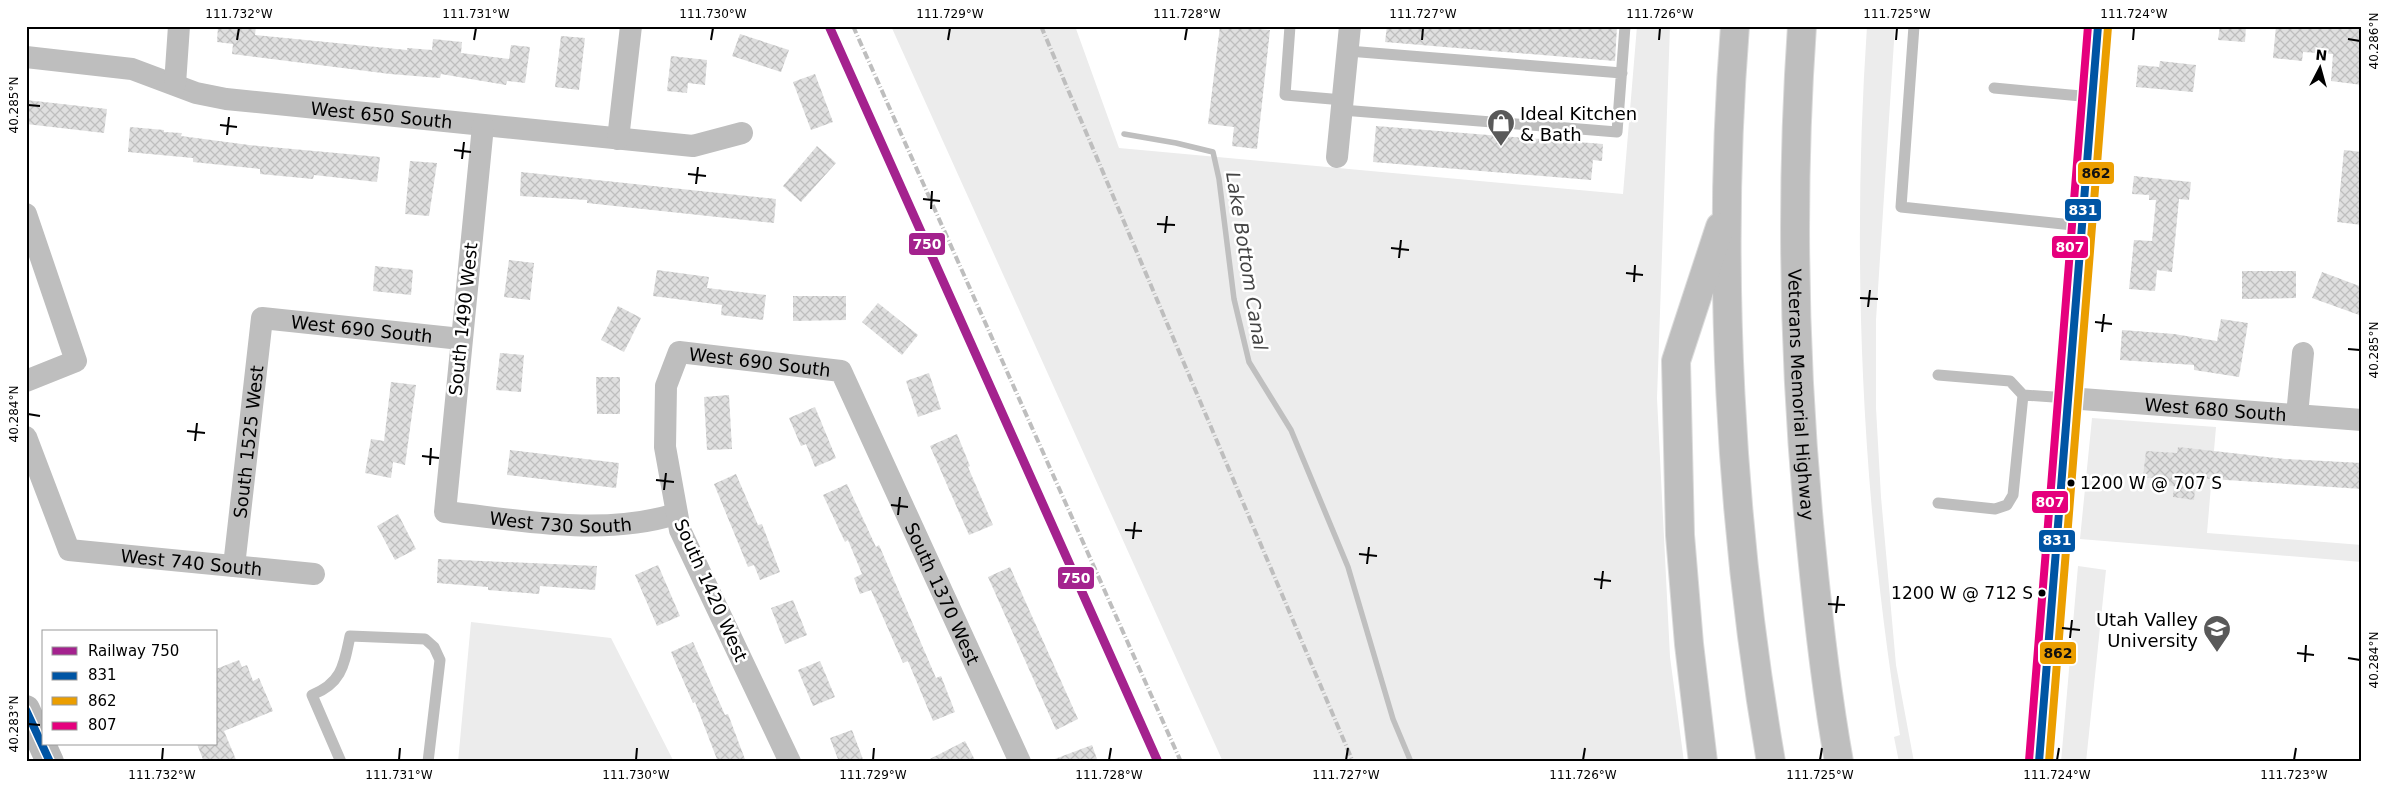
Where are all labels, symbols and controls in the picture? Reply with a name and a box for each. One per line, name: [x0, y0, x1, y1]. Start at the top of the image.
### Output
text: 111.732°W: [205, 7, 273, 21]
text: 111.731°W: [442, 7, 510, 21]
text: 111.730°W: [679, 7, 747, 21]
text: 111.729°W: [916, 7, 984, 21]
text: 111.728°W: [1153, 7, 1221, 21]
text: 111.727°W: [1389, 7, 1457, 21]
text: 111.726°W: [1626, 7, 1694, 21]
text: 111.725°W: [1863, 7, 1931, 21]
text: 111.724°W: [2100, 7, 2168, 21]
text: 40.286°N: [2367, 13, 2381, 69]
north arrow: [2296, 42, 2346, 92]
text: N: [2315, 47, 2328, 64]
text: 40.285°N: [7, 77, 21, 133]
street label: West 650 South: [310, 97, 454, 132]
place label: Ideal Kitchen & Bath: [1520, 103, 1637, 145]
shop icon: Ideal Kitchen & Bath: [1486, 108, 1516, 147]
line badge: 862: [2077, 161, 2115, 185]
text: 862: [2081, 165, 2111, 181]
water label: Lake Bottom Canal: [1222, 170, 1272, 353]
line badge: 831: [2064, 198, 2102, 222]
text: 831: [2068, 202, 2098, 218]
line badge: 750: [908, 232, 946, 256]
line badge: 807: [2051, 235, 2089, 259]
text: 750: [912, 236, 942, 252]
text: 807: [2055, 239, 2085, 255]
street label: South 1490 West: [445, 241, 481, 397]
street label: Veterans Memorial Highway: [1785, 269, 1819, 522]
street label: West 690 South: [290, 311, 434, 346]
text: 40.285°N: [2367, 322, 2381, 378]
street label: West 690 South: [688, 343, 832, 380]
street label: South 1525 West: [229, 364, 267, 519]
text: 40.284°N: [7, 386, 21, 442]
street label: West 680 South: [2144, 393, 2287, 425]
place label: 1200 W @ 707 S: [2080, 473, 2222, 493]
marker: 1200 W @ 707 S: [2066, 478, 2076, 488]
line badge: 807: [2031, 490, 2069, 514]
text: 807: [2035, 494, 2065, 510]
street label: West 730 South: [488, 507, 633, 536]
street label: South 1420 West: [670, 515, 752, 665]
street label: South 1370 West: [901, 519, 984, 668]
line badge: 831: [2038, 529, 2076, 553]
text: 831: [2042, 532, 2072, 548]
street label: West 740 South: [120, 545, 263, 579]
line badge: 750: [1057, 566, 1095, 590]
text: 750: [1061, 570, 1091, 586]
place label: 1200 W @ 712 S: [1891, 583, 2033, 603]
marker: 1200 W @ 712 S: [2037, 588, 2047, 598]
place label: Utah Valley University: [2096, 609, 2198, 651]
school or university icon: Utah Valley University: [2202, 614, 2232, 653]
legend: [42, 630, 218, 746]
text: 40.284°N: [2367, 632, 2381, 688]
line badge: 862: [2039, 641, 2077, 665]
text: Railway 750: [88, 642, 179, 660]
text: 862: [2043, 645, 2073, 661]
text: 831: [88, 666, 117, 684]
text: 862: [88, 692, 117, 710]
text: 40.283°N: [7, 696, 21, 752]
text: 807: [88, 716, 117, 734]
text: 111.732°W: [128, 768, 196, 782]
text: 111.731°W: [365, 768, 433, 782]
text: 111.730°W: [602, 768, 670, 782]
text: 111.729°W: [839, 768, 907, 782]
text: 111.728°W: [1075, 768, 1143, 782]
text: 111.727°W: [1312, 768, 1380, 782]
text: 111.726°W: [1549, 768, 1617, 782]
text: 111.725°W: [1786, 768, 1854, 782]
text: 111.724°W: [2023, 768, 2091, 782]
text: 111.723°W: [2260, 768, 2328, 782]

